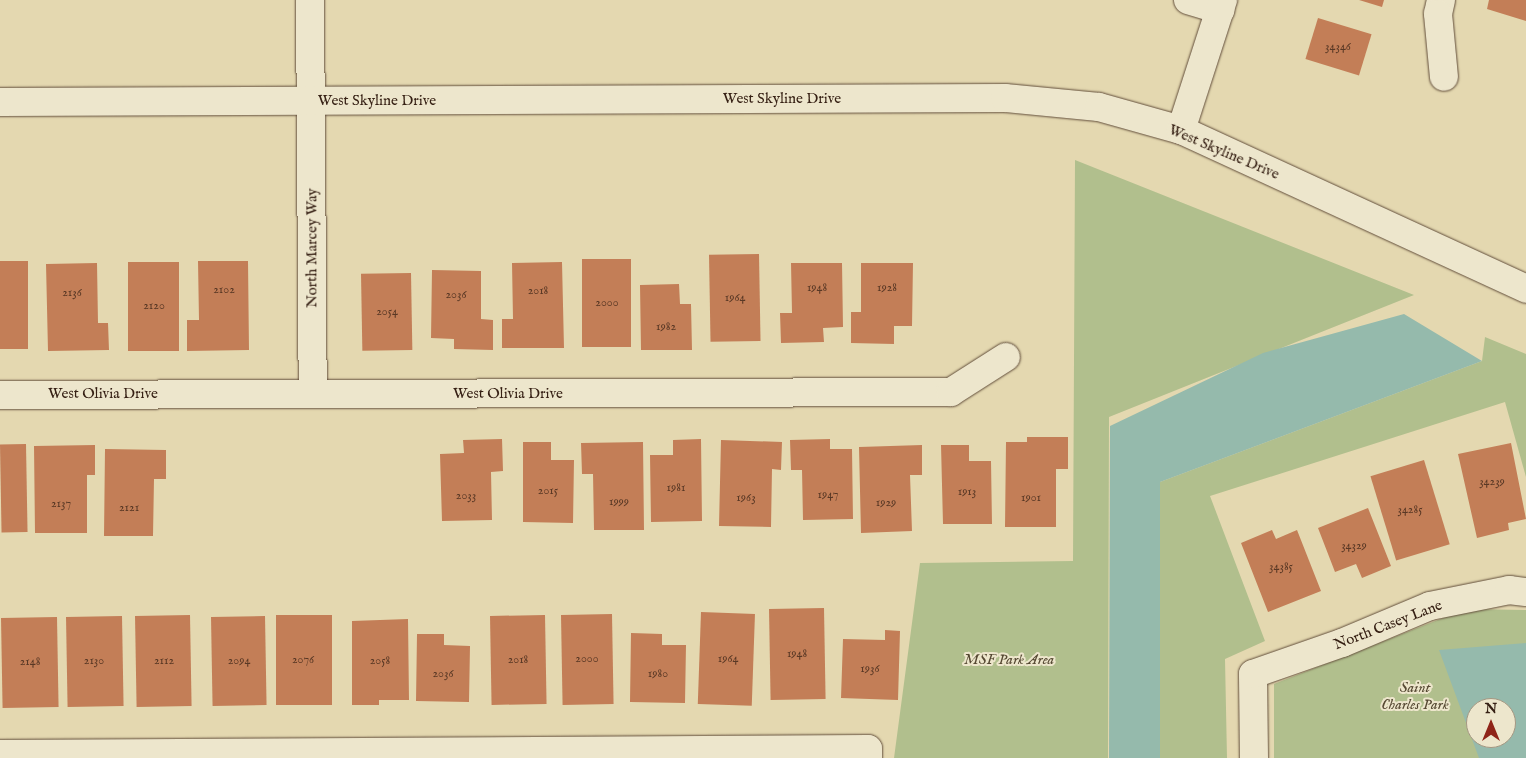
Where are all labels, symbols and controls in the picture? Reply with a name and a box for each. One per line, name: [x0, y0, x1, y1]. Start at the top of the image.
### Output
house number: 34346: [1325, 40, 1351, 54]
street label: West Skyline Drive: [723, 90, 841, 108]
street label: West Skyline Drive: [318, 92, 436, 110]
street label: West Skyline Drive: [1166, 121, 1282, 183]
street label: North Marcey Way: [303, 188, 321, 308]
house number: 1948: [807, 281, 827, 295]
house number: 1928: [877, 281, 897, 295]
house number: 2102: [213, 283, 235, 297]
house number: 2018: [528, 284, 548, 298]
house number: 2136: [62, 286, 82, 300]
house number: 2036: [445, 288, 467, 302]
house number: 1964: [725, 291, 745, 305]
house number: 2000: [595, 296, 619, 310]
house number: 2120: [143, 299, 165, 313]
house number: 2054: [376, 305, 398, 319]
house number: 1982: [656, 320, 676, 334]
street label: West Olivia Drive: [48, 385, 158, 403]
street label: West Olivia Drive: [453, 385, 563, 403]
house number: 34239: [1479, 475, 1505, 489]
house number: 1981: [667, 481, 685, 495]
house number: 2015: [538, 484, 558, 498]
house number: 1913: [958, 485, 976, 499]
house number: 1947: [818, 488, 838, 502]
house number: 2033: [456, 489, 476, 503]
house number: 1963: [736, 491, 756, 505]
house number: 1901: [1021, 491, 1041, 505]
house number: 1999: [609, 495, 629, 509]
house number: 1929: [876, 496, 896, 510]
house number: 2137: [51, 497, 71, 511]
house number: 2121: [119, 501, 139, 515]
house number: 34285: [1397, 503, 1423, 517]
house number: 34329: [1341, 539, 1367, 553]
house number: 34385: [1269, 560, 1293, 574]
street label: North Casey Lane: [1331, 596, 1445, 654]
house number: 1948: [787, 647, 807, 661]
park label: MSF Park Area: [964, 651, 1054, 669]
house number: 2000: [575, 652, 599, 666]
house number: 1964: [718, 652, 738, 666]
house number: 2076: [292, 653, 314, 667]
house number: 2018: [508, 653, 528, 667]
house number: 2130: [84, 654, 104, 668]
house number: 2112: [154, 654, 174, 668]
house number: 2094: [228, 654, 250, 668]
house number: 2058: [370, 654, 390, 668]
house number: 2148: [20, 655, 40, 669]
house number: 1936: [860, 662, 880, 676]
house number: 2036: [432, 667, 454, 681]
house number: 1980: [648, 667, 668, 681]
park label: Saint Charles Park: [1381, 678, 1449, 713]
north arrow: [1466, 698, 1516, 748]
text: N: [1485, 700, 1497, 718]

